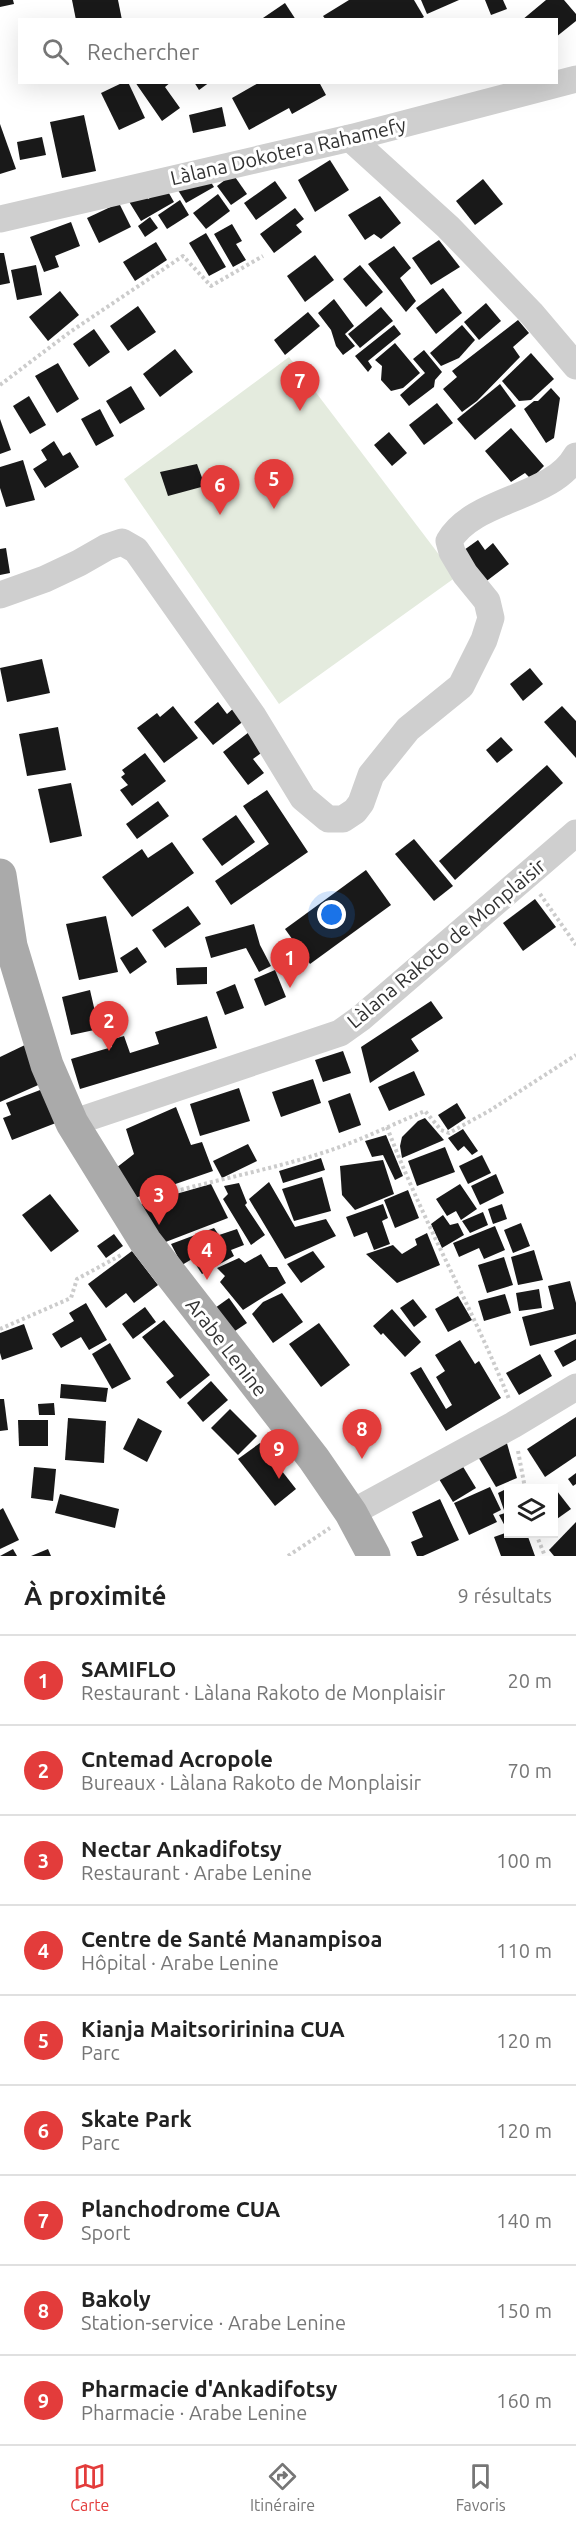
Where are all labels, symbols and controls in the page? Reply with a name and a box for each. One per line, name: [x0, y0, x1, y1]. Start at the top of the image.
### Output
search box: [18, 18, 558, 84]
icon: search: [39, 35, 72, 68]
text: Rechercher: [87, 39, 199, 64]
street label: Làlana Dokotera Rahamefy: [168, 113, 408, 189]
pin: 7: [280, 362, 320, 411]
pin: 5: [254, 460, 294, 509]
pin: 6: [200, 466, 240, 515]
street label: Làlana Rakoto de Monplaisir: [342, 853, 550, 1033]
your location: [317, 900, 346, 929]
pin: 1: [270, 938, 310, 988]
pin: 2: [90, 1002, 128, 1051]
pin: 3: [140, 1176, 178, 1225]
pin: 4: [188, 1230, 226, 1280]
street label: Arabe Lenine: [182, 1293, 272, 1401]
pin: 8: [342, 1410, 382, 1459]
pin: 9: [260, 1430, 298, 1479]
map controls: [504, 1484, 558, 1538]
button: layers: [504, 1484, 558, 1538]
text: À proximité: [24, 1581, 166, 1610]
text: 9 résultats: [458, 1584, 552, 1607]
text: SAMIFLO: [81, 1656, 176, 1681]
text: 1: [38, 1669, 49, 1692]
text: 20 m: [508, 1669, 552, 1692]
text: Restaurant · Làlana Rakoto de Monplaisir: [81, 1681, 445, 1704]
text: Cntemad Acropole: [81, 1746, 273, 1771]
text: 2: [38, 1759, 49, 1782]
text: 70 m: [508, 1759, 552, 1782]
text: Bureaux · Làlana Rakoto de Monplaisir: [81, 1771, 421, 1794]
text: Nectar Ankadifotsy: [81, 1836, 282, 1861]
text: 3: [38, 1849, 49, 1872]
text: 100 m: [496, 1849, 552, 1872]
text: Restaurant · Arabe Lenine: [81, 1861, 312, 1884]
text: Centre de Santé Manampisoa: [81, 1926, 382, 1951]
text: 4: [38, 1939, 49, 1962]
text: 110 m: [496, 1939, 552, 1962]
text: Hôpital · Arabe Lenine: [81, 1951, 279, 1974]
text: Kianja Maitsoririnina CUA: [81, 2016, 345, 2041]
text: 5: [38, 2029, 49, 2052]
text: 120 m: [496, 2029, 552, 2052]
text: Parc: [81, 2041, 120, 2064]
text: Skate Park: [81, 2106, 192, 2131]
text: 6: [38, 2119, 49, 2142]
text: 120 m: [496, 2119, 552, 2142]
text: Parc: [81, 2131, 120, 2154]
text: Planchodrome CUA: [81, 2196, 280, 2221]
text: 7: [38, 2209, 49, 2232]
text: 140 m: [496, 2209, 552, 2232]
text: Sport: [81, 2221, 130, 2244]
text: Bakoly: [81, 2286, 151, 2311]
text: 8: [38, 2299, 49, 2322]
text: 150 m: [496, 2299, 552, 2322]
text: Station-service · Arabe Lenine: [81, 2311, 346, 2334]
text: Pharmacie d'Ankadifotsy: [81, 2376, 337, 2401]
text: 9: [38, 2389, 49, 2412]
text: 160 m: [496, 2389, 552, 2412]
text: Pharmacie · Arabe Lenine: [81, 2401, 307, 2424]
tab: Carte: [70, 2460, 109, 2514]
tab: Itinéraire: [250, 2460, 315, 2514]
tab: Favoris: [456, 2460, 506, 2514]

